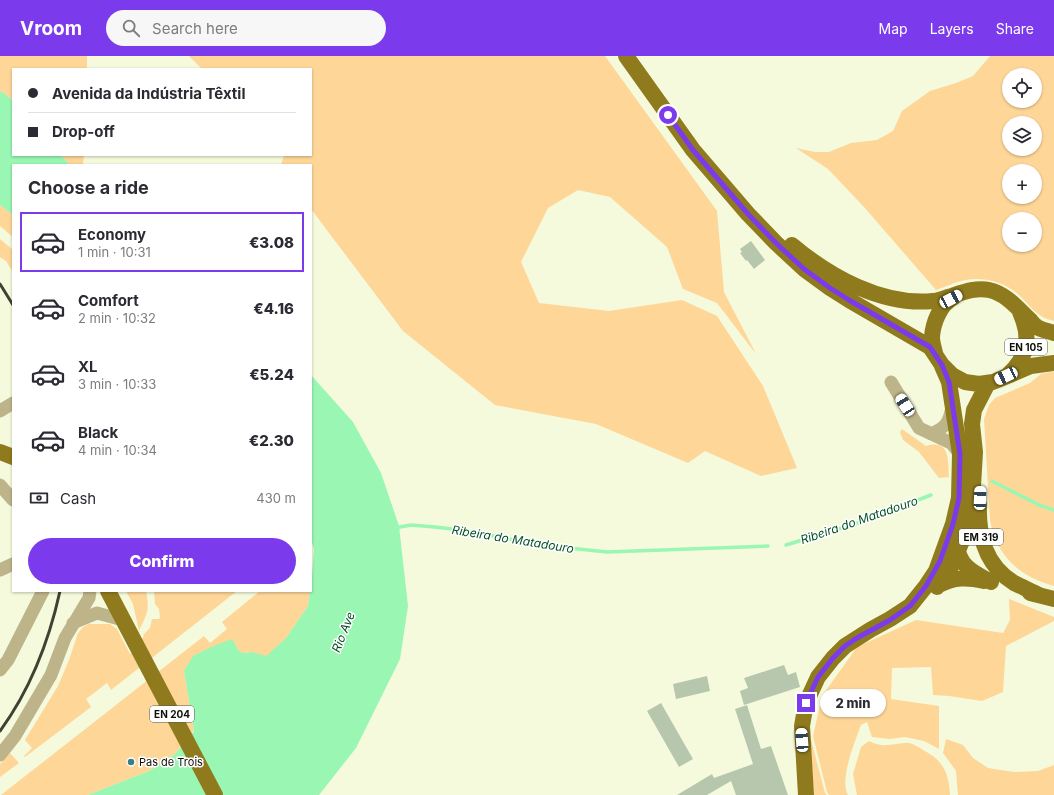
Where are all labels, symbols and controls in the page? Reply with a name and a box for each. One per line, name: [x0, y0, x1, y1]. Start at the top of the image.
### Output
search box: [106, 10, 386, 46]
text: Vroom: [20, 17, 82, 40]
icon: search: [120, 17, 142, 39]
text: Search here: [152, 19, 238, 38]
text: Map: [879, 20, 908, 37]
text: Layers: [930, 20, 974, 37]
text: Share: [996, 20, 1034, 37]
map controls: [1002, 68, 1042, 252]
button: locate: [1002, 68, 1042, 108]
text: Avenida da Indústria Têxtil: [52, 84, 245, 103]
route start: [659, 106, 677, 124]
button: layers: [1002, 116, 1042, 156]
text: Drop-off: [52, 122, 115, 141]
button: +: [1002, 164, 1042, 204]
text: Choose a ride: [28, 177, 149, 198]
button: −: [1002, 212, 1042, 252]
icon: car: [30, 224, 66, 260]
text: Economy: [78, 225, 146, 244]
text: €3.08: [249, 233, 294, 252]
text: 1 min · 10:31: [78, 244, 151, 260]
car: [938, 288, 964, 310]
icon: car: [30, 290, 66, 326]
text: Comfort: [78, 291, 139, 310]
text: €4.16: [253, 299, 294, 318]
text: 2 min · 10:32: [78, 310, 156, 326]
road number: EN 105: [1005, 339, 1047, 355]
icon: car: [30, 356, 66, 392]
text: XL: [78, 357, 98, 376]
text: €5.24: [249, 365, 294, 384]
car: [993, 365, 1019, 387]
text: 3 min · 10:33: [78, 376, 156, 392]
car: [893, 392, 917, 418]
icon: car: [30, 422, 66, 458]
text: Black: [78, 423, 118, 442]
text: €2.30: [249, 431, 294, 450]
text: 4 min · 10:34: [78, 442, 157, 458]
car: [974, 486, 986, 510]
icon: cash: [28, 487, 50, 509]
text: Cash: [60, 489, 96, 508]
text: 430 m: [256, 490, 296, 506]
water label: Ribeira do Matadouro: [798, 493, 920, 547]
water label: Ribeira do Matadouro: [451, 522, 575, 556]
road number: EM 319: [959, 529, 1003, 545]
button: Confirm: [28, 538, 296, 584]
water label: Rio Ave: [328, 610, 358, 654]
callout: 2 min: [820, 689, 886, 717]
route end: [797, 694, 815, 712]
text: 2 min: [835, 695, 871, 711]
road number: EN 204: [150, 706, 194, 722]
car: [795, 728, 809, 752]
place label: Pas de Trois: [139, 755, 203, 769]
marker: Pas de Trois: [126, 757, 136, 767]

